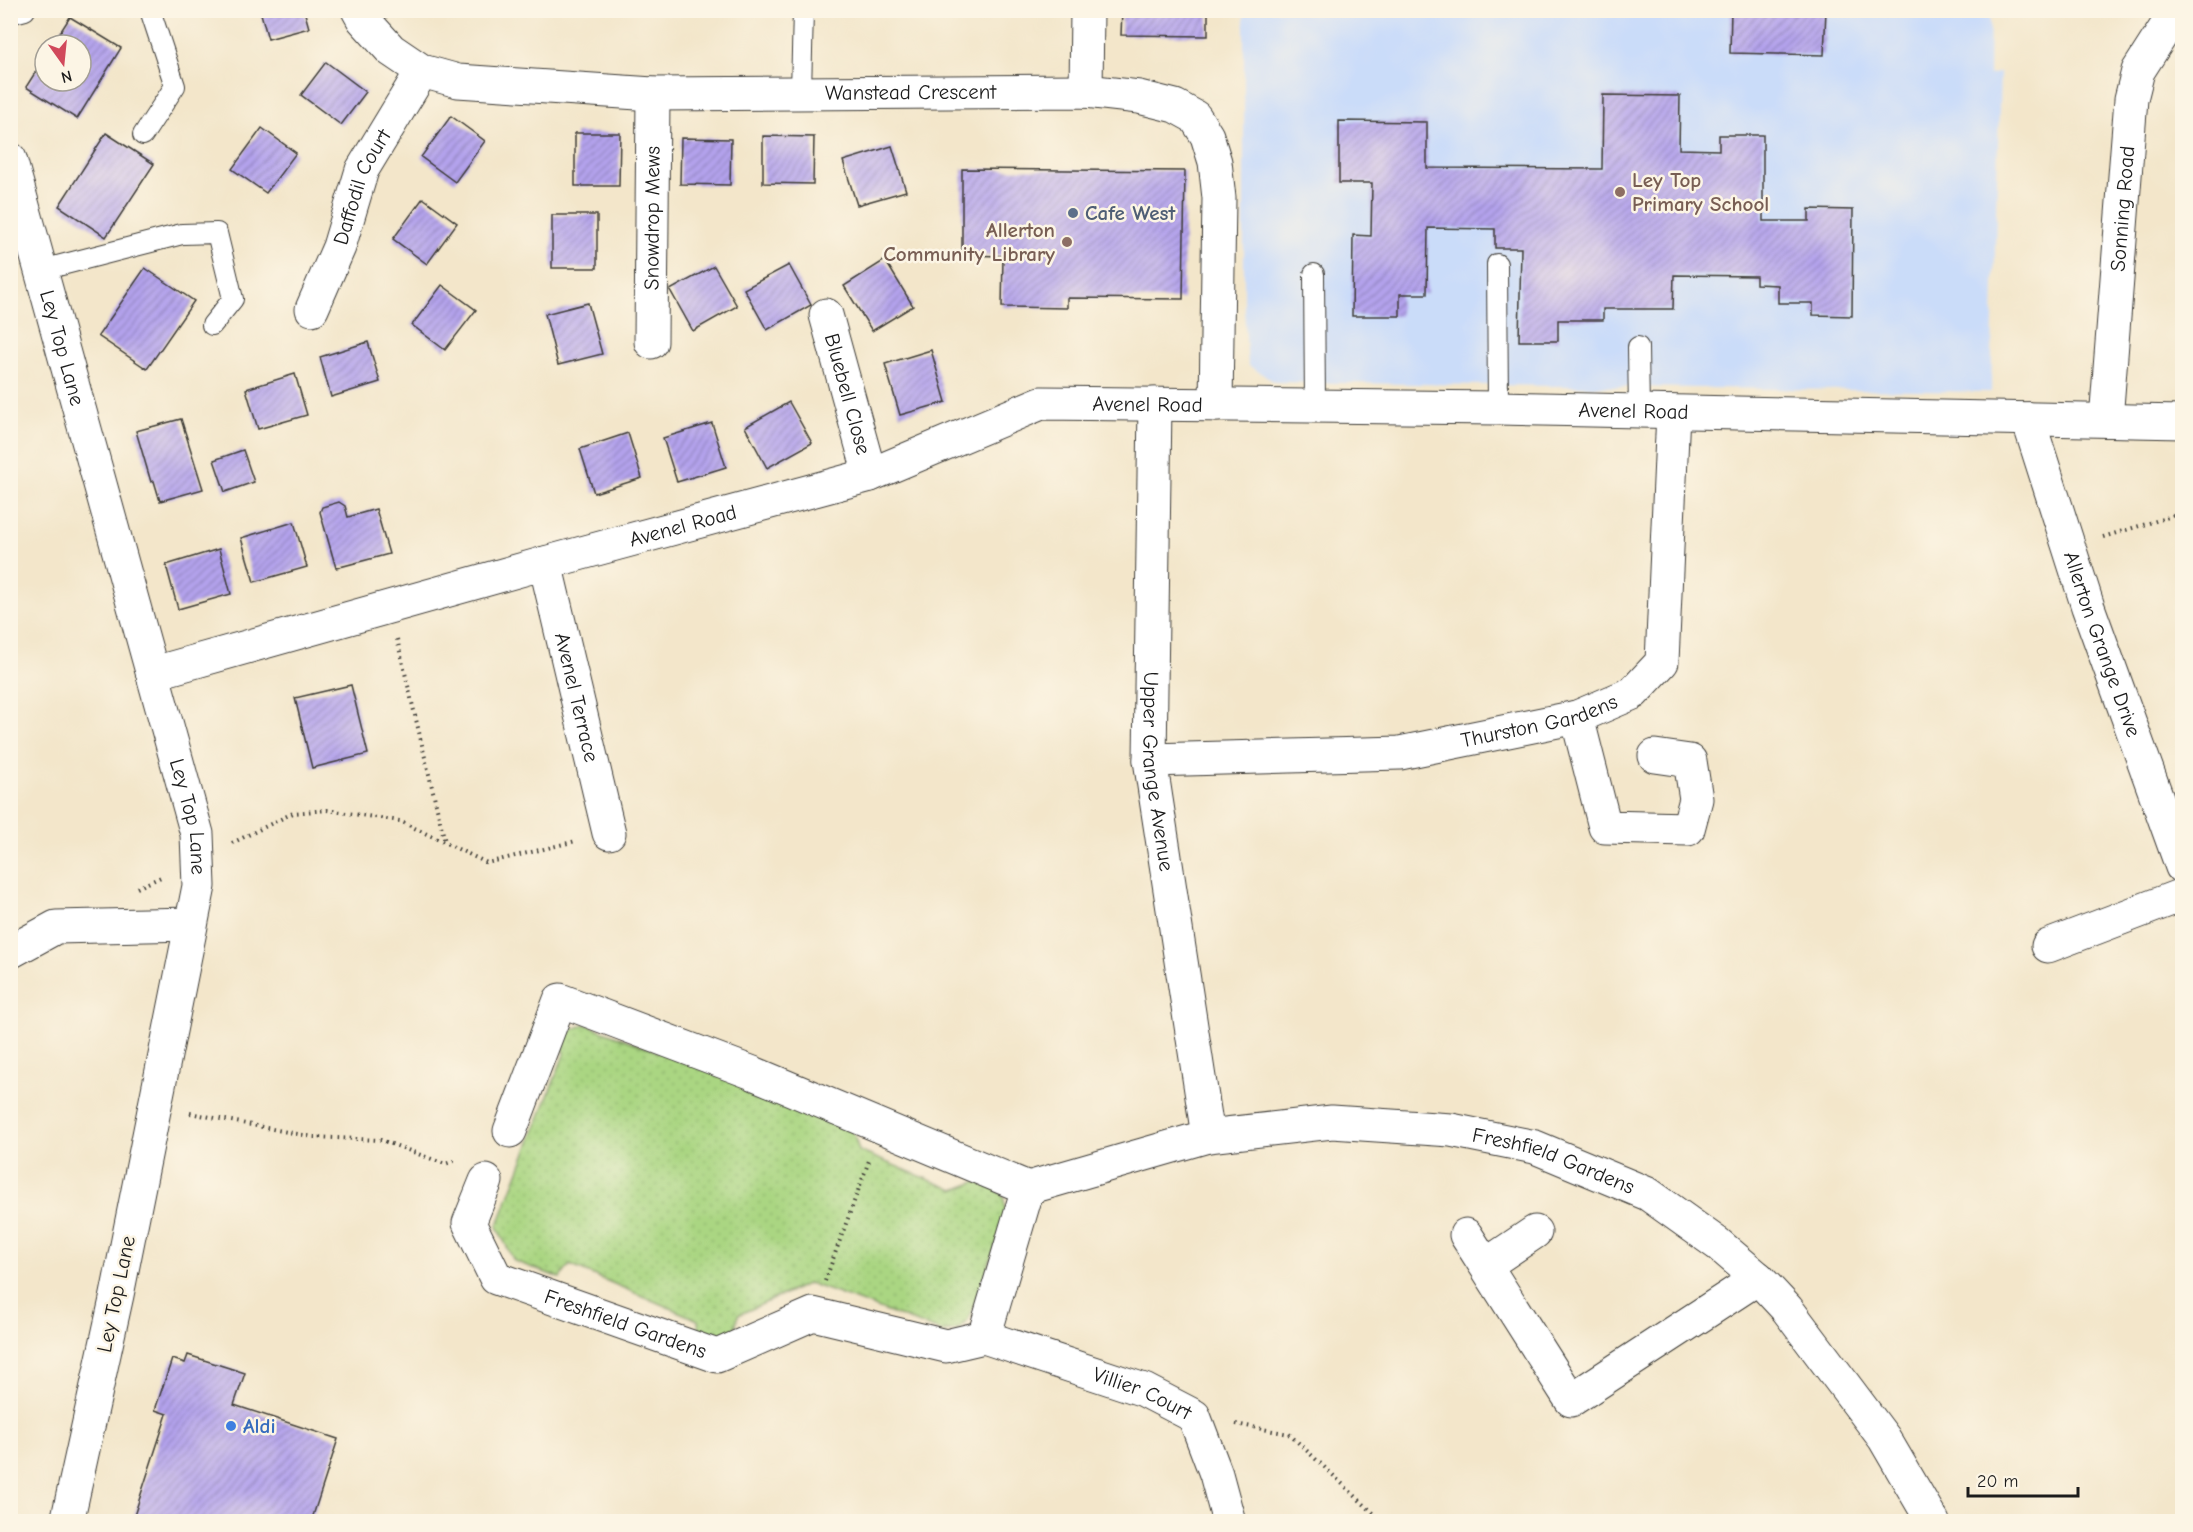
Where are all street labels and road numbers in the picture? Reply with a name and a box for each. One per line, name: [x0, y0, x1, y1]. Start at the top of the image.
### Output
street label: Wanstead Crescent: [825, 80, 997, 105]
street label: Daffodil Court: [328, 124, 396, 248]
street label: Sonning Road: [2106, 145, 2139, 272]
street label: Snowdrop Mews: [639, 146, 665, 290]
street label: Ley Top Lane: [35, 288, 90, 408]
street label: Bluebell Close: [820, 331, 876, 457]
street label: Avenel Road: [1092, 392, 1203, 417]
street label: Avenel Road: [1578, 398, 1689, 424]
street label: Avenel Road: [627, 500, 739, 552]
street label: Allerton Grange Drive: [2059, 548, 2146, 740]
street label: Avenel Terrace: [550, 630, 604, 765]
street label: Upper Grange Avenue: [1138, 671, 1179, 873]
street label: Thurston Gardens: [1459, 689, 1621, 752]
street label: Ley Top Lane: [165, 756, 211, 875]
street label: Freshfield Gardens: [1470, 1123, 1638, 1199]
street label: Ley Top Lane: [92, 1234, 140, 1354]
street label: Freshfield Gardens: [541, 1284, 710, 1363]
street label: Villier Court: [1090, 1362, 1197, 1425]

